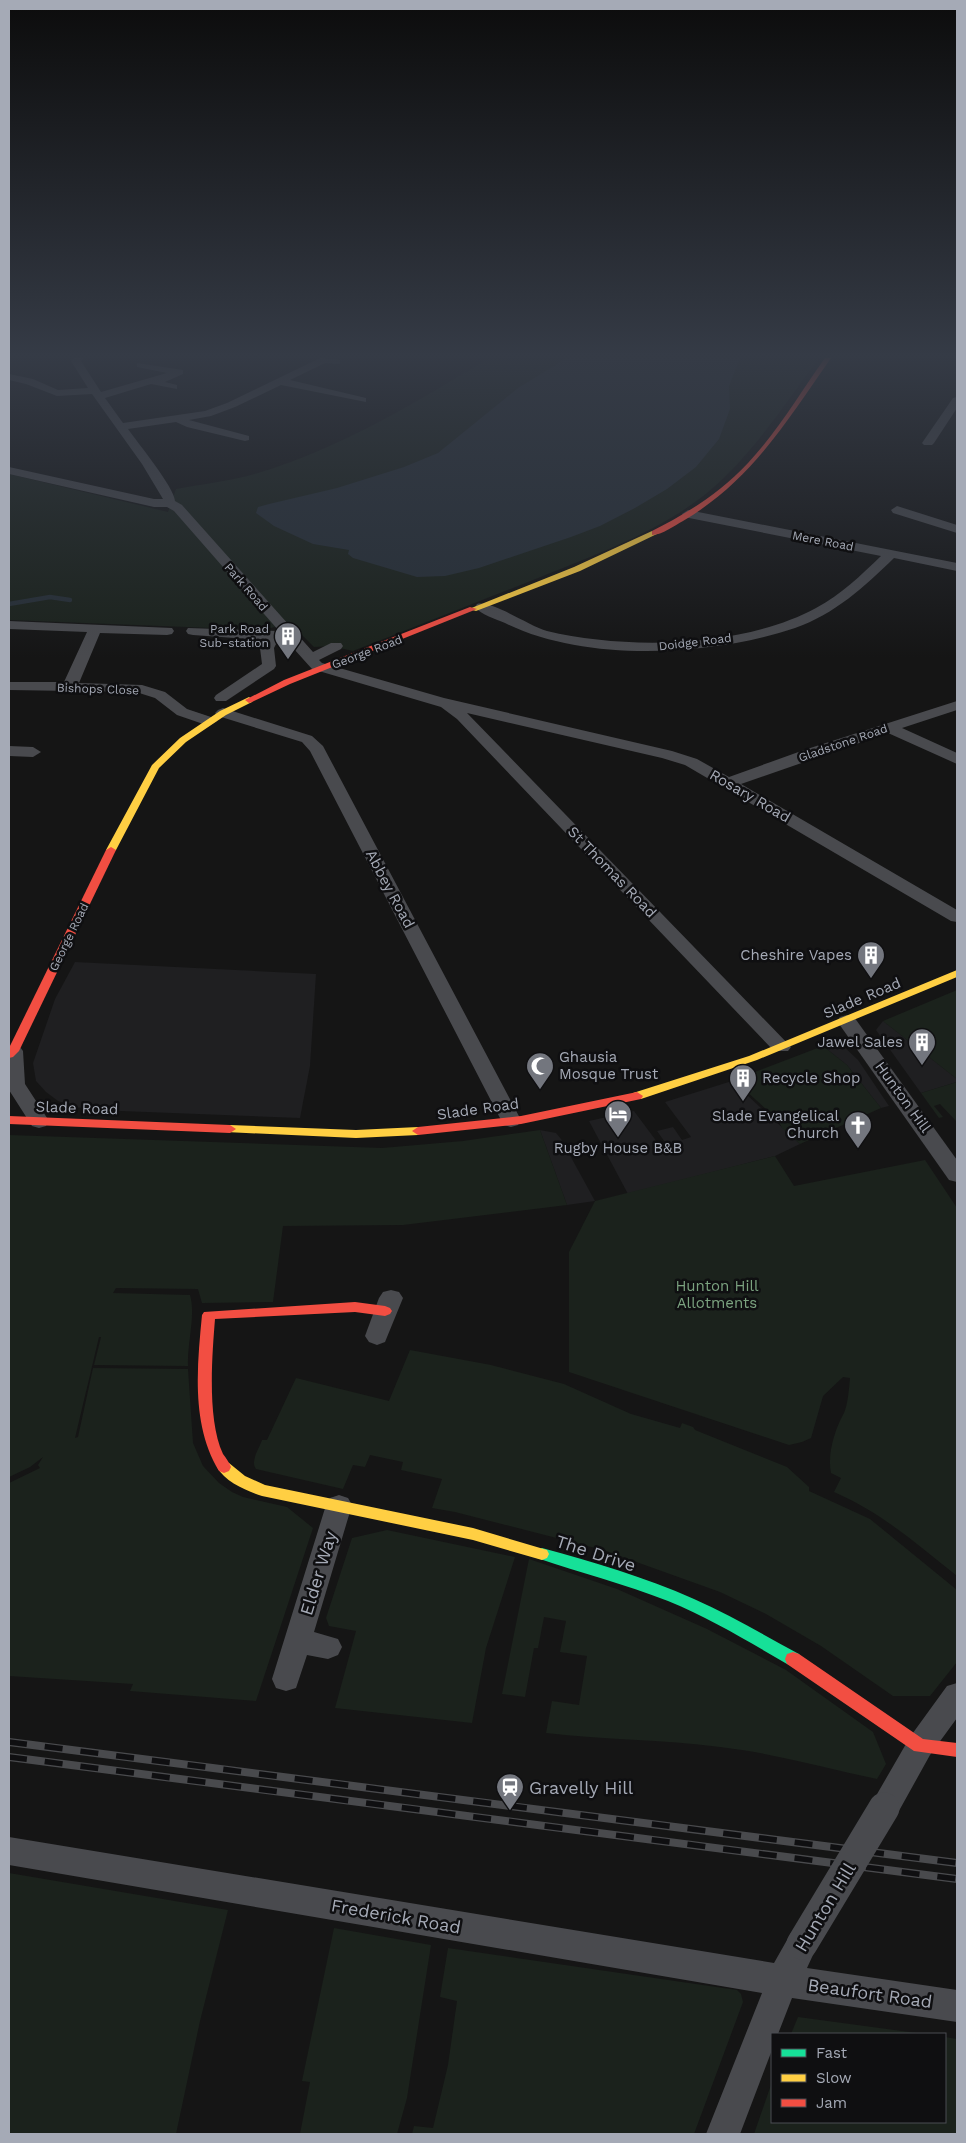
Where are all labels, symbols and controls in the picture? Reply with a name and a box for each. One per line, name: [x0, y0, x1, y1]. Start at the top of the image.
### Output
street label: Mere Road: [791, 528, 855, 554]
street label: Park Road: [221, 560, 271, 614]
building icon: Park Road Sub-station: [273, 621, 303, 660]
place label: Park Road Sub-station: [200, 622, 269, 650]
street label: Doidge Road: [658, 631, 732, 653]
street label: George Road: [330, 632, 404, 672]
street label: Bishops Close: [57, 681, 139, 697]
street label: Gladstone Road: [797, 721, 889, 765]
street label: Rosary Road: [706, 766, 794, 826]
street label: St Thomas Road: [564, 823, 660, 921]
street label: Abbey Road: [362, 847, 418, 931]
street label: George Road: [46, 901, 92, 973]
building icon: Cheshire Vapes: [856, 940, 886, 979]
place label: Cheshire Vapes: [740, 946, 852, 964]
street label: Slade Road: [821, 974, 903, 1022]
building icon: Jawel Sales: [907, 1027, 937, 1066]
place label: Jawel Sales: [817, 1033, 903, 1051]
place label: Ghausia Mosque Trust: [559, 1048, 659, 1083]
mosque icon: Ghausia Mosque Trust: [525, 1051, 555, 1090]
street label: Hunton Hill: [871, 1058, 935, 1136]
building icon: Recycle Shop: [728, 1063, 758, 1102]
place label: Recycle Shop: [762, 1069, 860, 1087]
street label: Slade Road: [436, 1094, 520, 1124]
street label: Slade Road: [35, 1098, 119, 1118]
hotel icon: Rugby House B&B: [603, 1099, 633, 1138]
place label: Slade Evangelical Church: [712, 1107, 839, 1142]
church icon: Slade Evangelical Church: [843, 1110, 873, 1149]
place label: Rugby House B&B: [554, 1139, 682, 1157]
park label: Hunton Hill Allotments: [675, 1277, 759, 1312]
street label: Elder Way: [295, 1528, 341, 1618]
street label: The Drive: [553, 1530, 639, 1576]
station icon: Gravelly Hill: [495, 1772, 525, 1811]
place label: Gravelly Hill: [529, 1777, 634, 1798]
street label: Hunton Hill: [790, 1858, 860, 1955]
street label: Frederick Road: [329, 1894, 463, 1938]
street label: Beaufort Road: [806, 1974, 934, 2012]
legend: [771, 2033, 946, 2123]
text: Fast: [816, 2044, 848, 2062]
text: Slow: [816, 2069, 852, 2087]
text: Jam: [816, 2094, 847, 2112]

